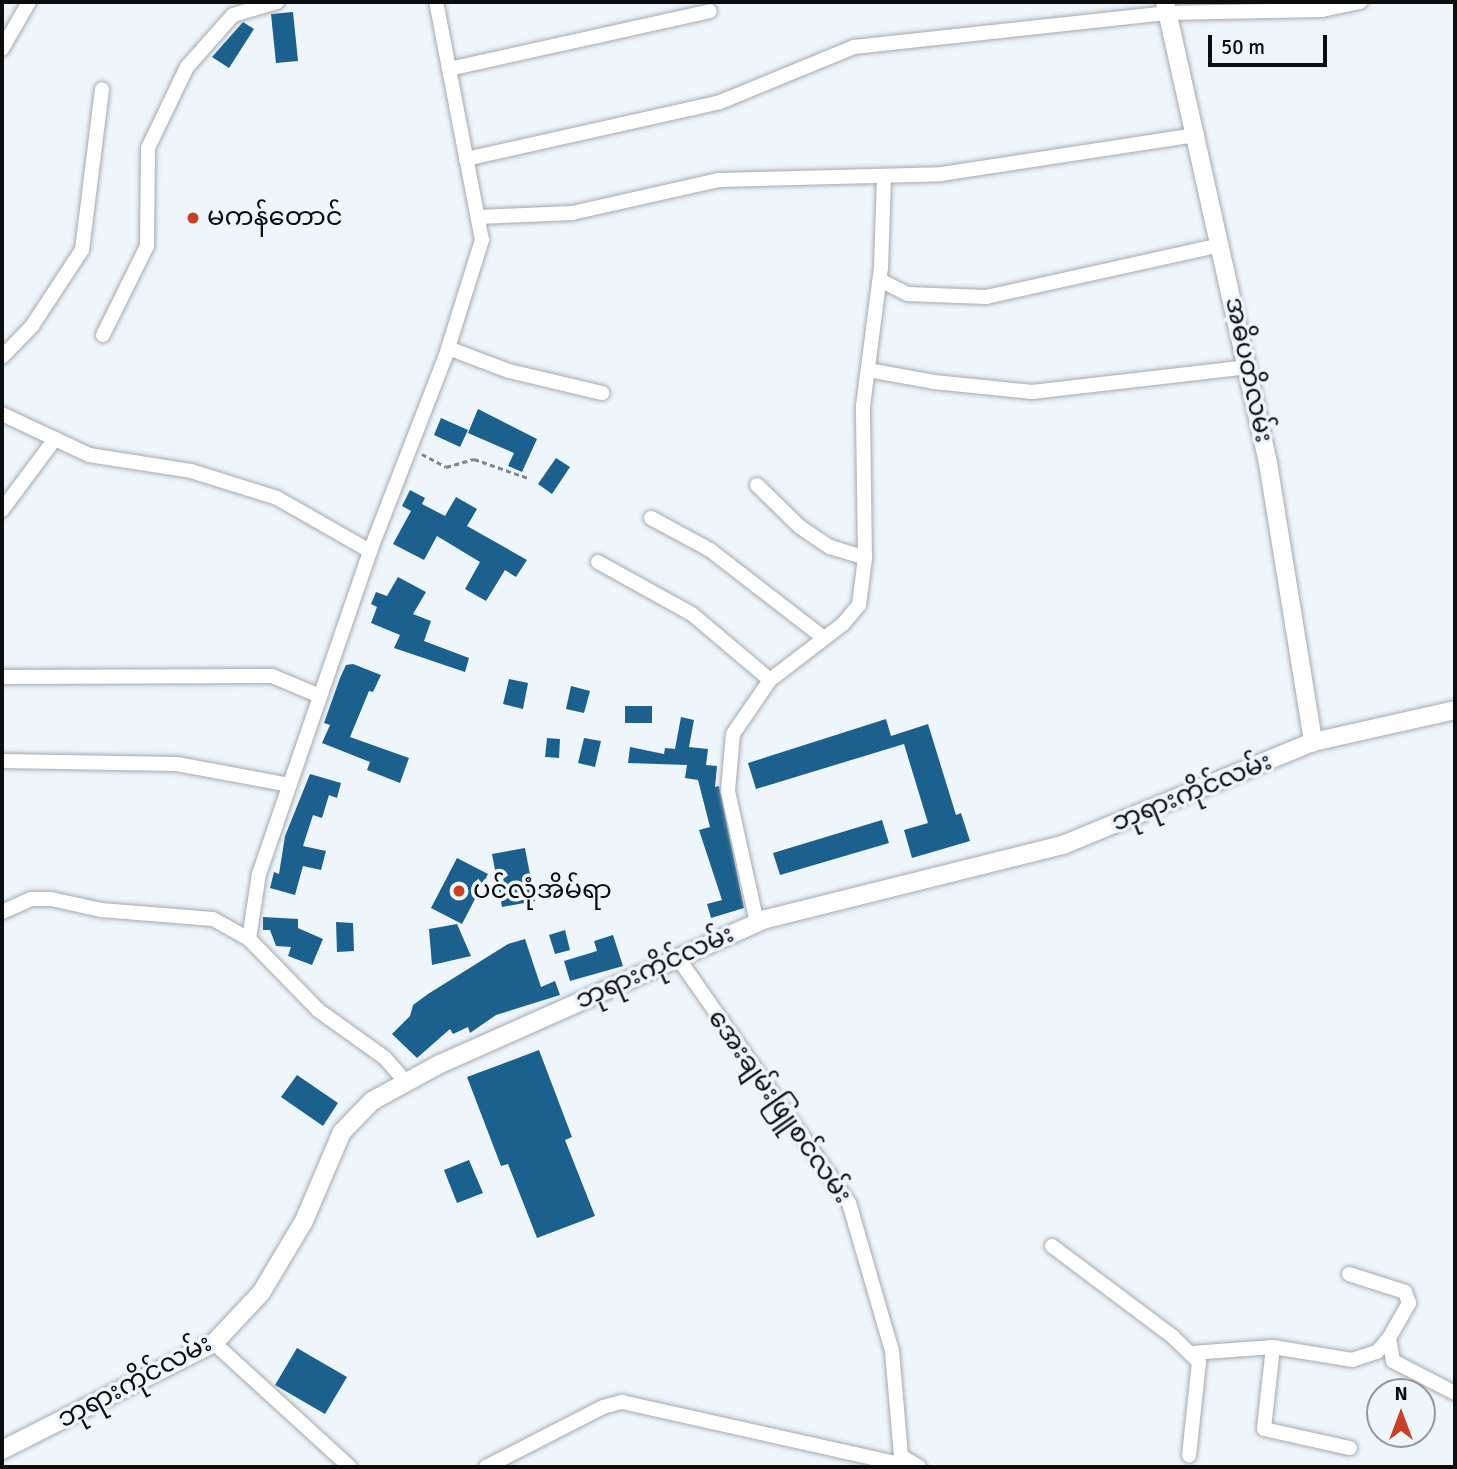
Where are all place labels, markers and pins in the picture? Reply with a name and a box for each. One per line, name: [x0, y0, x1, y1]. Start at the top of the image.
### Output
place label: မကန်တောင်: [207, 202, 343, 234]
marker: မကန်တောင်: [185, 210, 201, 226]
place label: ပင်လုံအိမ်ရာ: [473, 875, 612, 907]
marker: ပင်လုံအိမ်ရာ: [451, 883, 467, 899]

